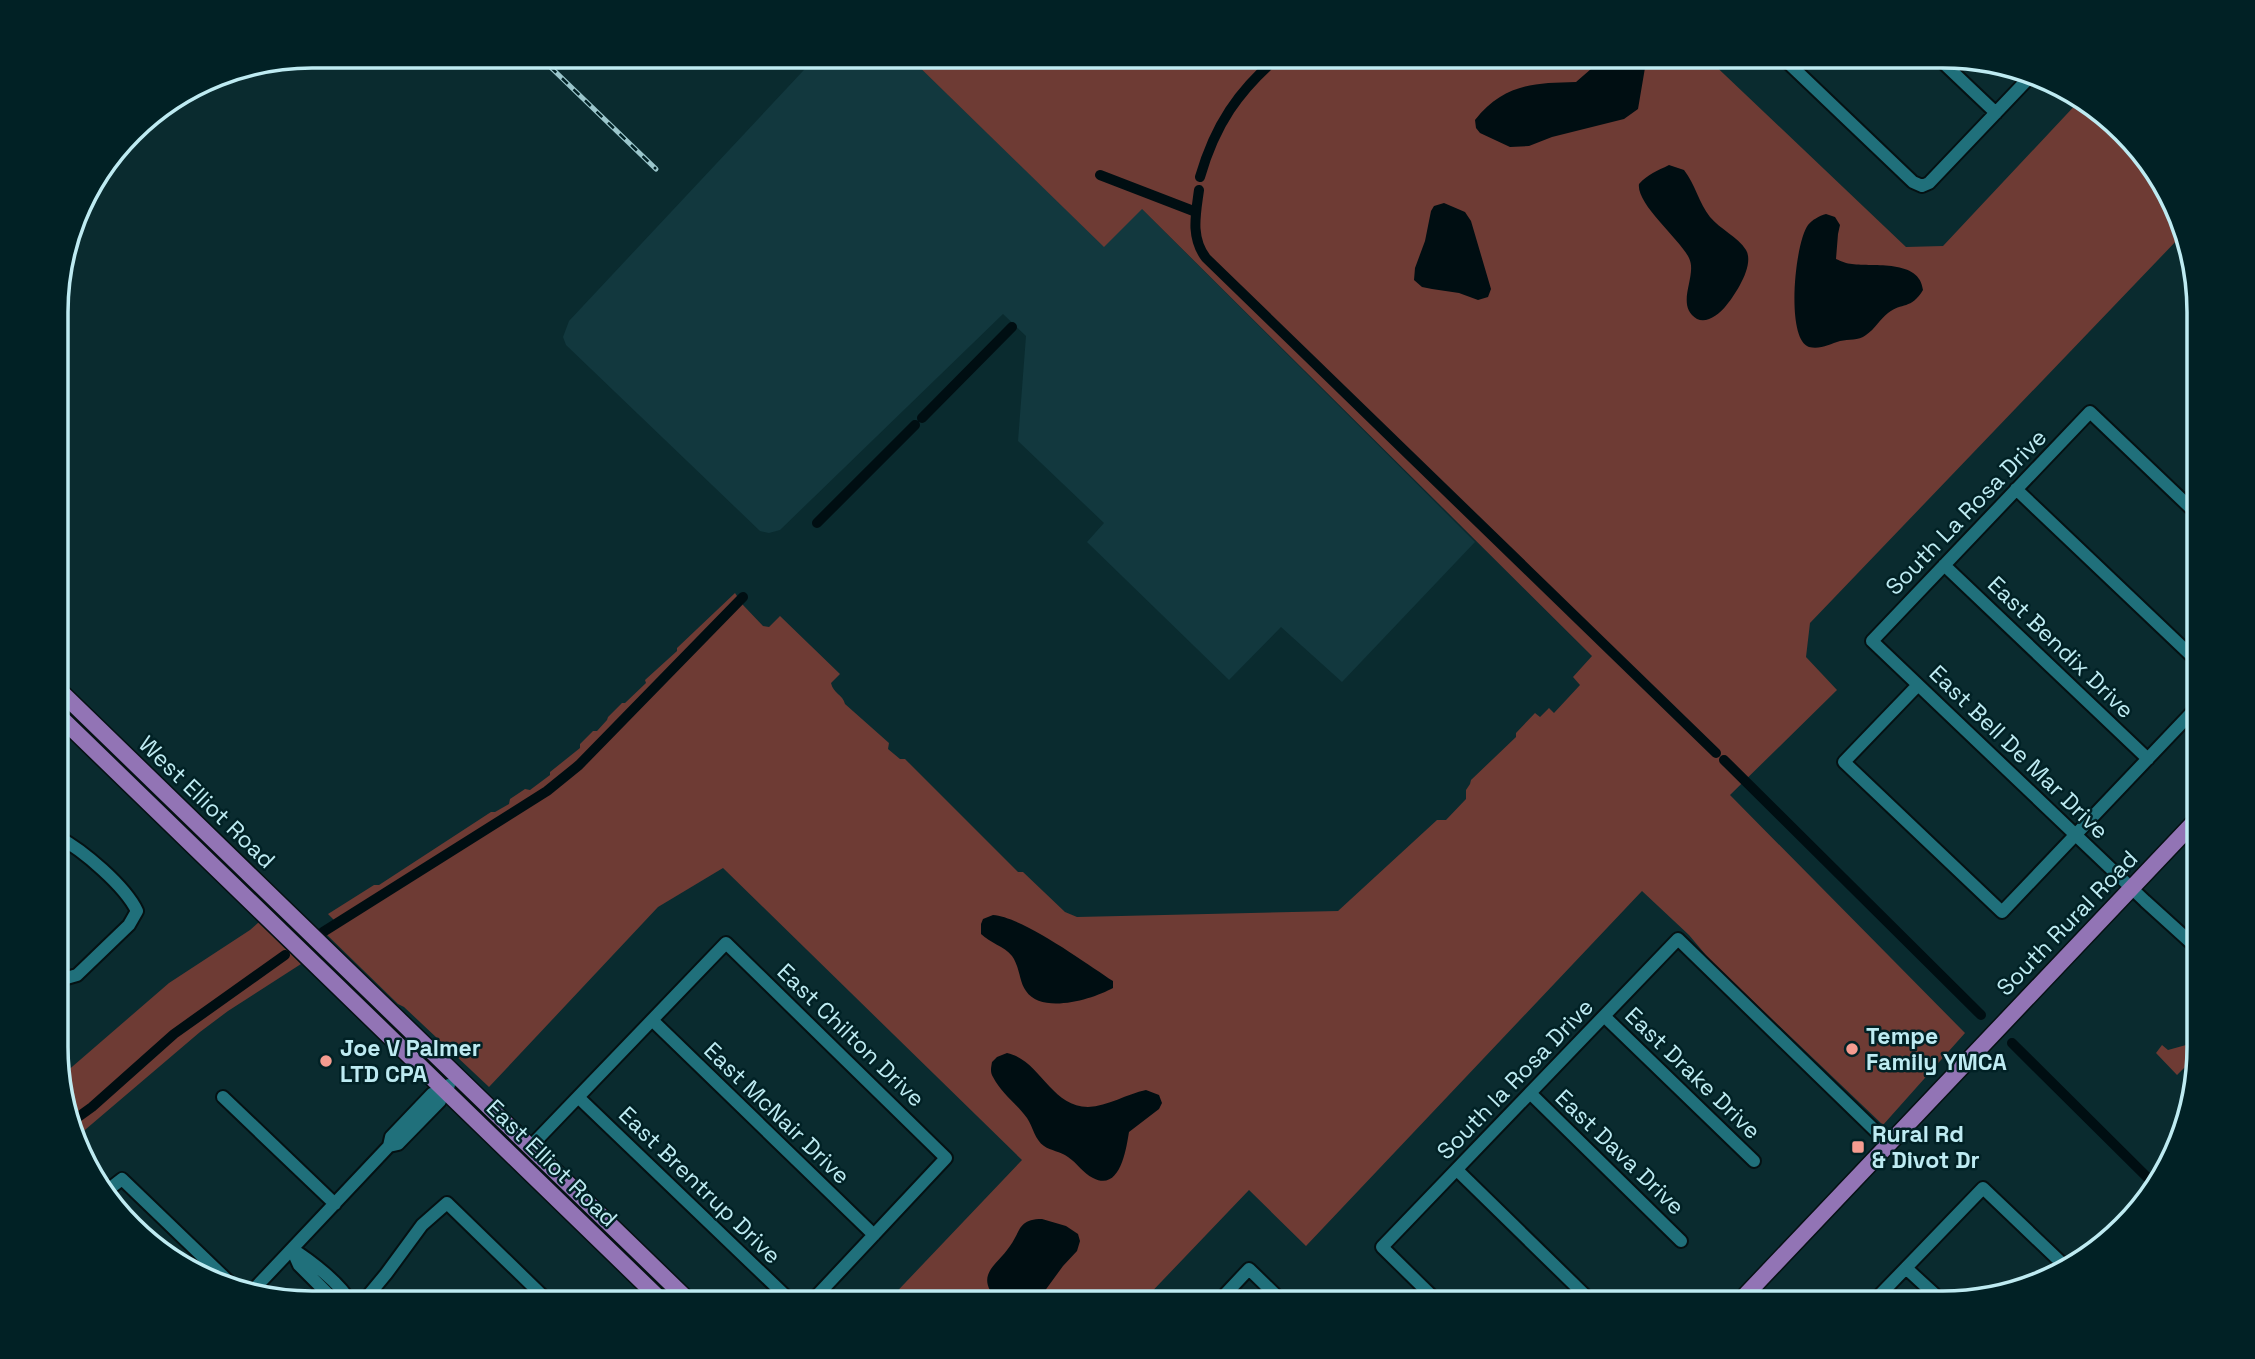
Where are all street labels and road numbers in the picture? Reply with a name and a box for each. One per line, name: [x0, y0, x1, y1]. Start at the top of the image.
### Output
street label: South La Rosa Drive: [1879, 423, 2053, 601]
street label: East Bendix Drive: [1981, 569, 2141, 725]
street label: East Bell De Mar Drive: [1923, 659, 2115, 845]
street label: West Elliot Road: [132, 729, 282, 875]
street label: South Rural Road: [1990, 844, 2144, 1002]
street label: East Chilton Drive: [771, 957, 931, 1113]
street label: South la Rosa Drive: [1430, 992, 1600, 1166]
street label: East Drake Drive: [1619, 1001, 1767, 1145]
street label: East McNair Drive: [698, 1036, 856, 1190]
street label: East Dava Drive: [1549, 1083, 1691, 1221]
street label: East Elliot Road: [480, 1093, 624, 1233]
street label: East Brentrup Drive: [612, 1100, 788, 1270]

